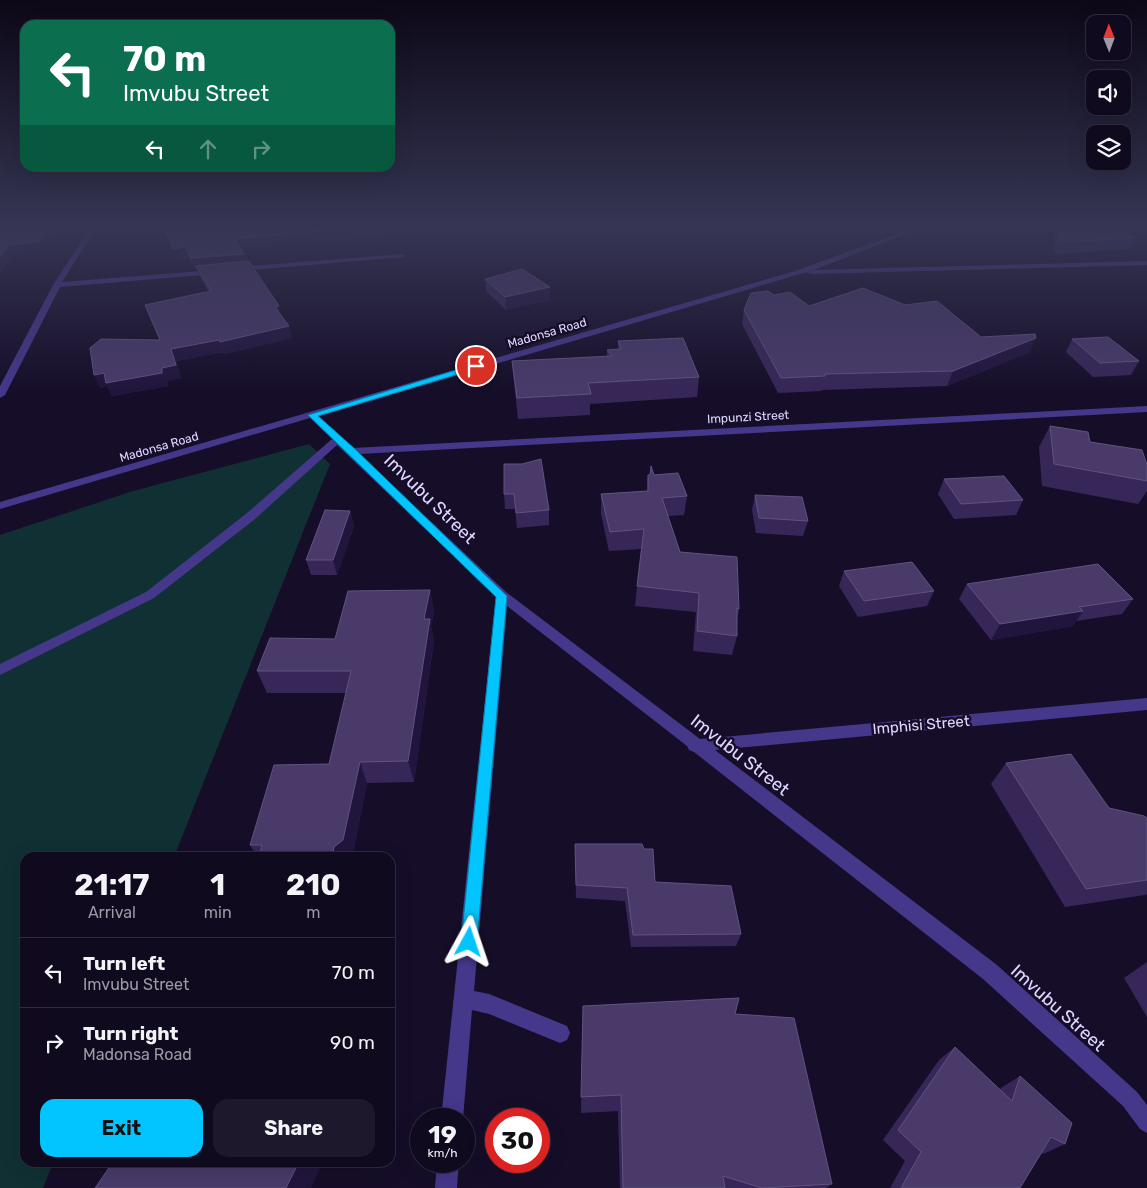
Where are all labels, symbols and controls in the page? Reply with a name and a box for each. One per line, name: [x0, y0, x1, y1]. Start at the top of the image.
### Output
north arrow: [1086, 15, 1131, 60]
map controls: [1086, 15, 1131, 170]
text: 70 m: [123, 38, 206, 80]
icon: left: [40, 40, 105, 105]
button: sound: [1086, 70, 1131, 115]
text: Imvubu Street: [123, 80, 269, 107]
button: layers: [1086, 125, 1131, 170]
icon: left: [141, 135, 169, 163]
icon: ahead: [194, 135, 222, 163]
icon: right: [247, 135, 275, 163]
street label: Madonsa Road: [506, 315, 588, 351]
pin: [455, 345, 497, 387]
icon: arrive: [462, 352, 490, 380]
street label: Impunzi Street: [707, 408, 790, 426]
street label: Madonsa Road: [118, 429, 200, 465]
street label: Imvubu Street: [379, 450, 481, 548]
street label: Imvubu Street: [686, 710, 794, 800]
street label: Imphisi Street: [872, 712, 970, 738]
text: 21:17: [74, 867, 150, 903]
text: 1: [210, 867, 225, 903]
text: 210: [286, 867, 341, 903]
text: Arrival: [88, 903, 136, 922]
text: min: [204, 903, 232, 922]
text: m: [306, 903, 320, 922]
position arrow: [442, 915, 494, 967]
text: Turn left: [83, 952, 165, 975]
icon: left: [40, 959, 68, 987]
street label: Imvubu Street: [1006, 960, 1110, 1056]
text: 70 m: [332, 961, 375, 984]
text: Imvubu Street: [83, 975, 189, 994]
text: Turn right: [83, 1022, 178, 1045]
icon: right: [40, 1029, 68, 1057]
text: 90 m: [330, 1031, 375, 1054]
text: Madonsa Road: [83, 1045, 192, 1064]
button: Exit: [40, 1099, 203, 1157]
button: Share: [213, 1099, 375, 1157]
speed limit sign: 30: [485, 1108, 550, 1173]
text: 19: [428, 1120, 457, 1149]
text: km/h: [428, 1146, 457, 1160]

